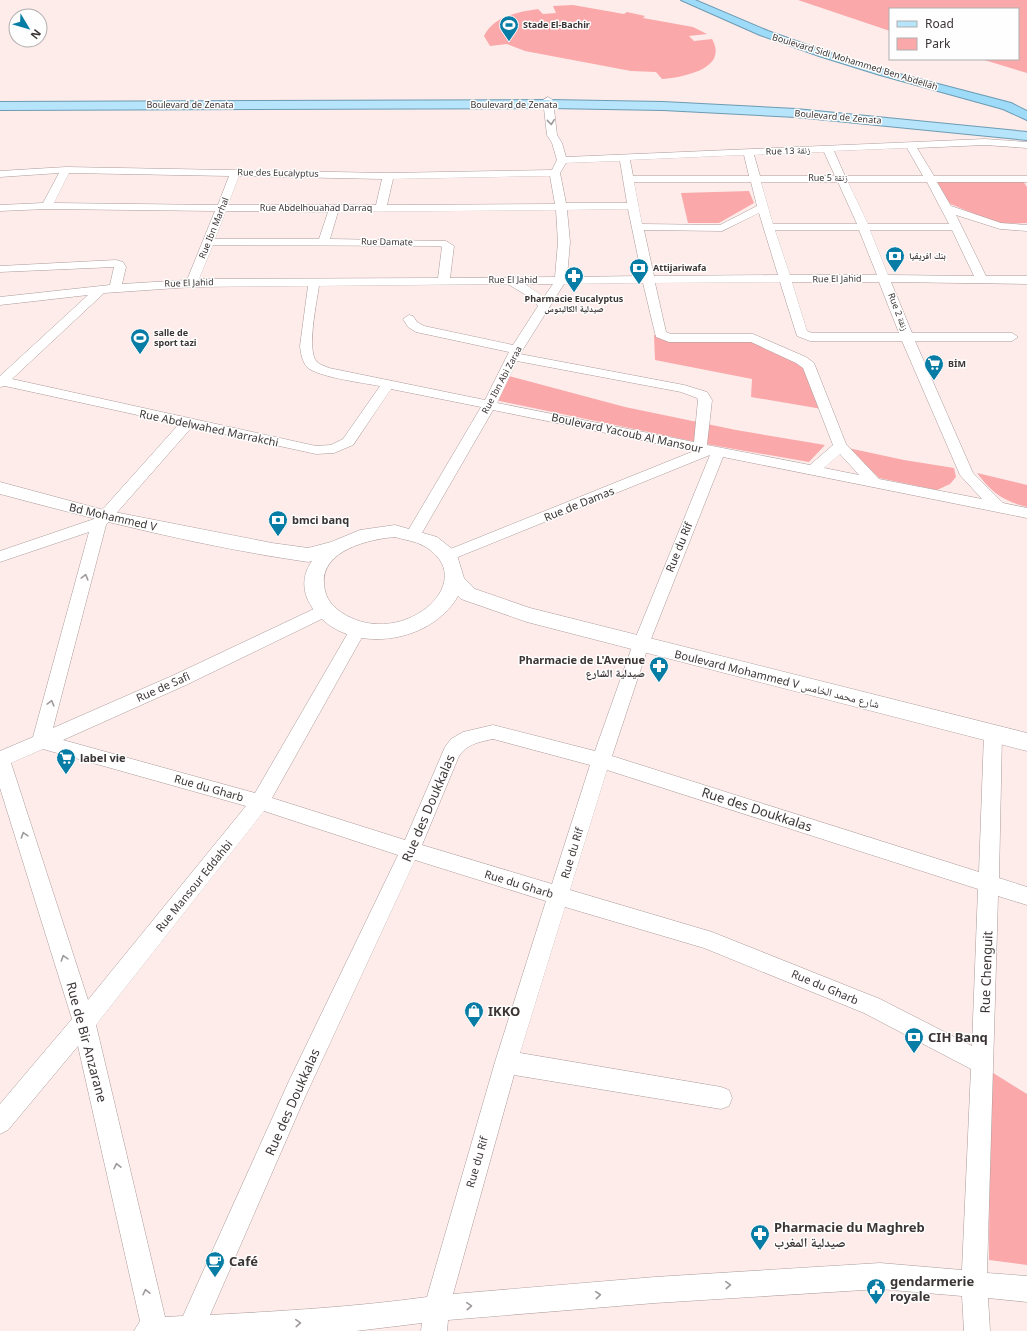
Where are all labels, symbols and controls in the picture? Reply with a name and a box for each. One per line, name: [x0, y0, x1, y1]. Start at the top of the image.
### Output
north arrow: [8, 8, 48, 48]
legend: [889, 8, 1019, 60]
sports icon: Stade El-Bachir: [498, 14, 520, 42]
text: Road: [925, 15, 954, 32]
place label: Stade El-Bachir: [523, 18, 590, 31]
text: N: [28, 26, 45, 43]
street label: Boulevard Sidi Mohammed Ben Abdellah: [771, 30, 940, 93]
text: Park: [925, 35, 951, 52]
street label: Boulevard de Zenata: [146, 98, 234, 111]
street label: Boulevard de Zenata: [470, 98, 558, 111]
street label: Boulevard de Zenata: [794, 106, 882, 127]
one-way arrow: [546, 119, 555, 125]
street label: Rue 13 زنقة: [765, 143, 811, 158]
street label: Rue des Eucalyptus: [237, 165, 319, 180]
street label: Rue 5 زنقة: [808, 171, 848, 184]
street label: Rue Ibn Marhal: [195, 195, 232, 260]
street label: Rue Abdelhouahad Darraq: [260, 201, 372, 214]
street label: Rue Damate: [361, 235, 413, 248]
bank icon: بنك افريقيا: [884, 245, 906, 273]
place label: بنك افريقيا: [909, 249, 946, 262]
bank icon: Attijariwafa: [628, 257, 650, 285]
place label: Attijariwafa: [653, 261, 707, 274]
pharmacy icon: Pharmacie Eucalyptus صيدلية الكالبتوس: [563, 265, 585, 293]
street label: Rue El Jahid: [812, 272, 862, 285]
street label: Rue El Jahid: [488, 273, 538, 286]
street label: Rue El Jahid: [164, 275, 214, 290]
street label: Rue 2 زنقة: [885, 291, 912, 333]
place label: Pharmacie Eucalyptus صيدلية الكالبتوس: [525, 292, 624, 315]
place label: salle de sport tazi: [154, 326, 197, 349]
sports icon: salle de sport tazi: [129, 327, 151, 355]
street label: Rue Ibn Abi Zaraa: [478, 344, 525, 416]
supermarket icon: BİM: [923, 353, 945, 381]
place label: BİM: [948, 357, 966, 370]
street label: Rue Abdelwahed Marrakchi: [138, 405, 280, 450]
street label: Boulevard Yacoub Al Mansour: [550, 409, 705, 456]
street label: Rue de Damas: [541, 483, 616, 524]
street label: Bd Mohammed V: [68, 499, 159, 534]
bank icon: bmci banq: [267, 509, 289, 537]
place label: bmci banq: [292, 512, 349, 527]
street label: Rue du Rif: [662, 518, 696, 574]
one-way arrow: [80, 574, 89, 581]
street label: Boulevard Mohammed V شارع محمد الخامس: [673, 646, 881, 711]
place label: Pharmacie de L'Avenue صيدلية الشارع: [519, 652, 645, 681]
pharmacy icon: Pharmacie de L'Avenue صيدلية الشارع: [648, 655, 670, 683]
street label: Rue de Safi: [134, 668, 192, 705]
one-way arrow: [46, 700, 55, 707]
supermarket icon: label vie: [55, 747, 77, 775]
place label: label vie: [80, 750, 126, 765]
street label: Rue des Doukkalas: [397, 751, 459, 865]
street label: Rue du Gharb: [173, 770, 246, 805]
street label: Rue des Doukkalas: [699, 783, 815, 835]
street label: Rue du Rif: [557, 824, 587, 880]
one-way arrow: [20, 831, 29, 838]
street label: Rue Mansour Eddahbi: [152, 837, 235, 935]
street label: Rue du Gharb: [483, 866, 556, 901]
street label: Rue Chenguit: [976, 930, 996, 1014]
one-way arrow: [60, 955, 69, 962]
street label: Rue du Gharb: [789, 966, 861, 1007]
street label: Rue de Bir Anzarane: [62, 980, 112, 1104]
shop icon: IKKO: [463, 1000, 485, 1028]
place label: IKKO: [488, 1002, 520, 1020]
bank icon: CIH Banq: [903, 1026, 925, 1054]
place label: CIH Banq: [928, 1028, 988, 1046]
street label: Rue des Doukkalas: [260, 1046, 324, 1158]
street label: Rue du Rif: [462, 1133, 491, 1189]
one-way arrow: [113, 1162, 122, 1169]
place label: Pharmacie du Maghreb صيدلية المغرب: [774, 1218, 925, 1251]
pharmacy icon: Pharmacie du Maghreb صيدلية المغرب: [749, 1223, 771, 1251]
cafe icon: Café: [204, 1250, 226, 1278]
place label: Café: [229, 1252, 258, 1270]
place label: gendarmerie royale: [890, 1272, 974, 1305]
public building icon: gendarmerie royale: [865, 1277, 887, 1305]
one-way arrow: [725, 1281, 731, 1290]
one-way arrow: [143, 1289, 151, 1295]
one-way arrow: [595, 1290, 601, 1299]
one-way arrow: [466, 1301, 472, 1310]
one-way arrow: [295, 1318, 301, 1327]

